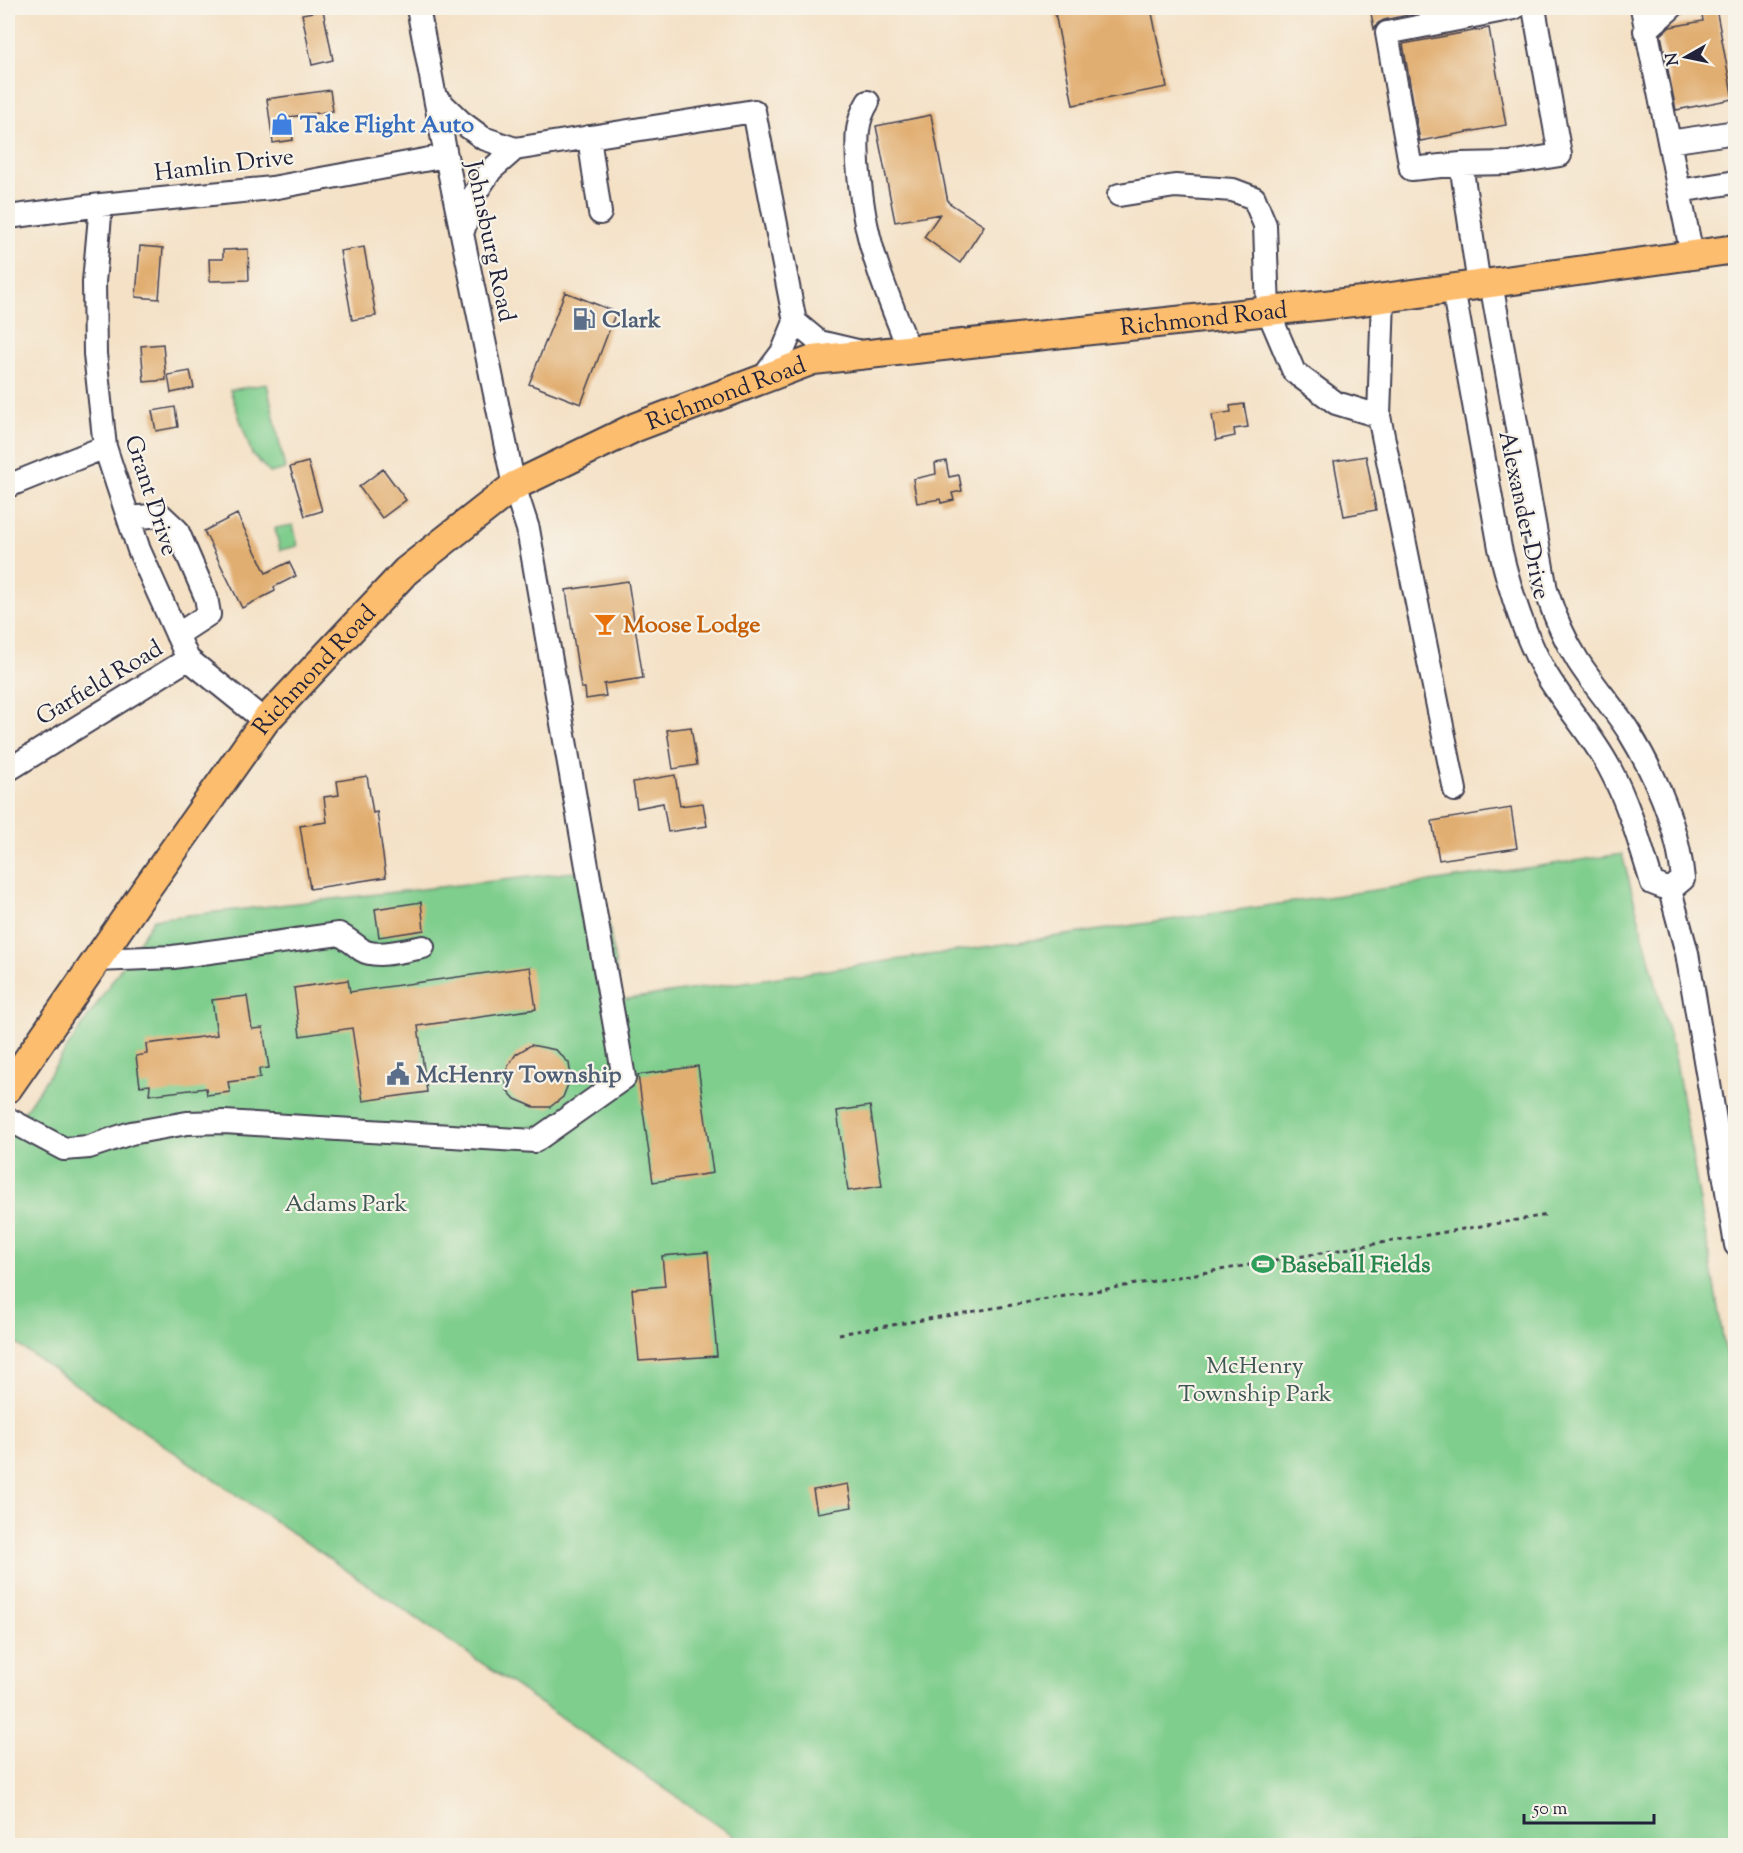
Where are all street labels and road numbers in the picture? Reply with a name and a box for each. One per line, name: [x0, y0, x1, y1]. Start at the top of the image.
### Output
street label: Hamlin Drive: [152, 141, 296, 191]
street label: Johnsburg Road: [455, 156, 523, 326]
street label: Richmond Road: [1118, 294, 1290, 346]
street label: Richmond Road: [642, 349, 812, 440]
street label: Alexander Drive: [1489, 428, 1557, 603]
street label: Grant Drive: [115, 431, 186, 560]
street label: Richmond Road: [245, 597, 385, 743]
street label: Garfield Road: [30, 632, 170, 735]

